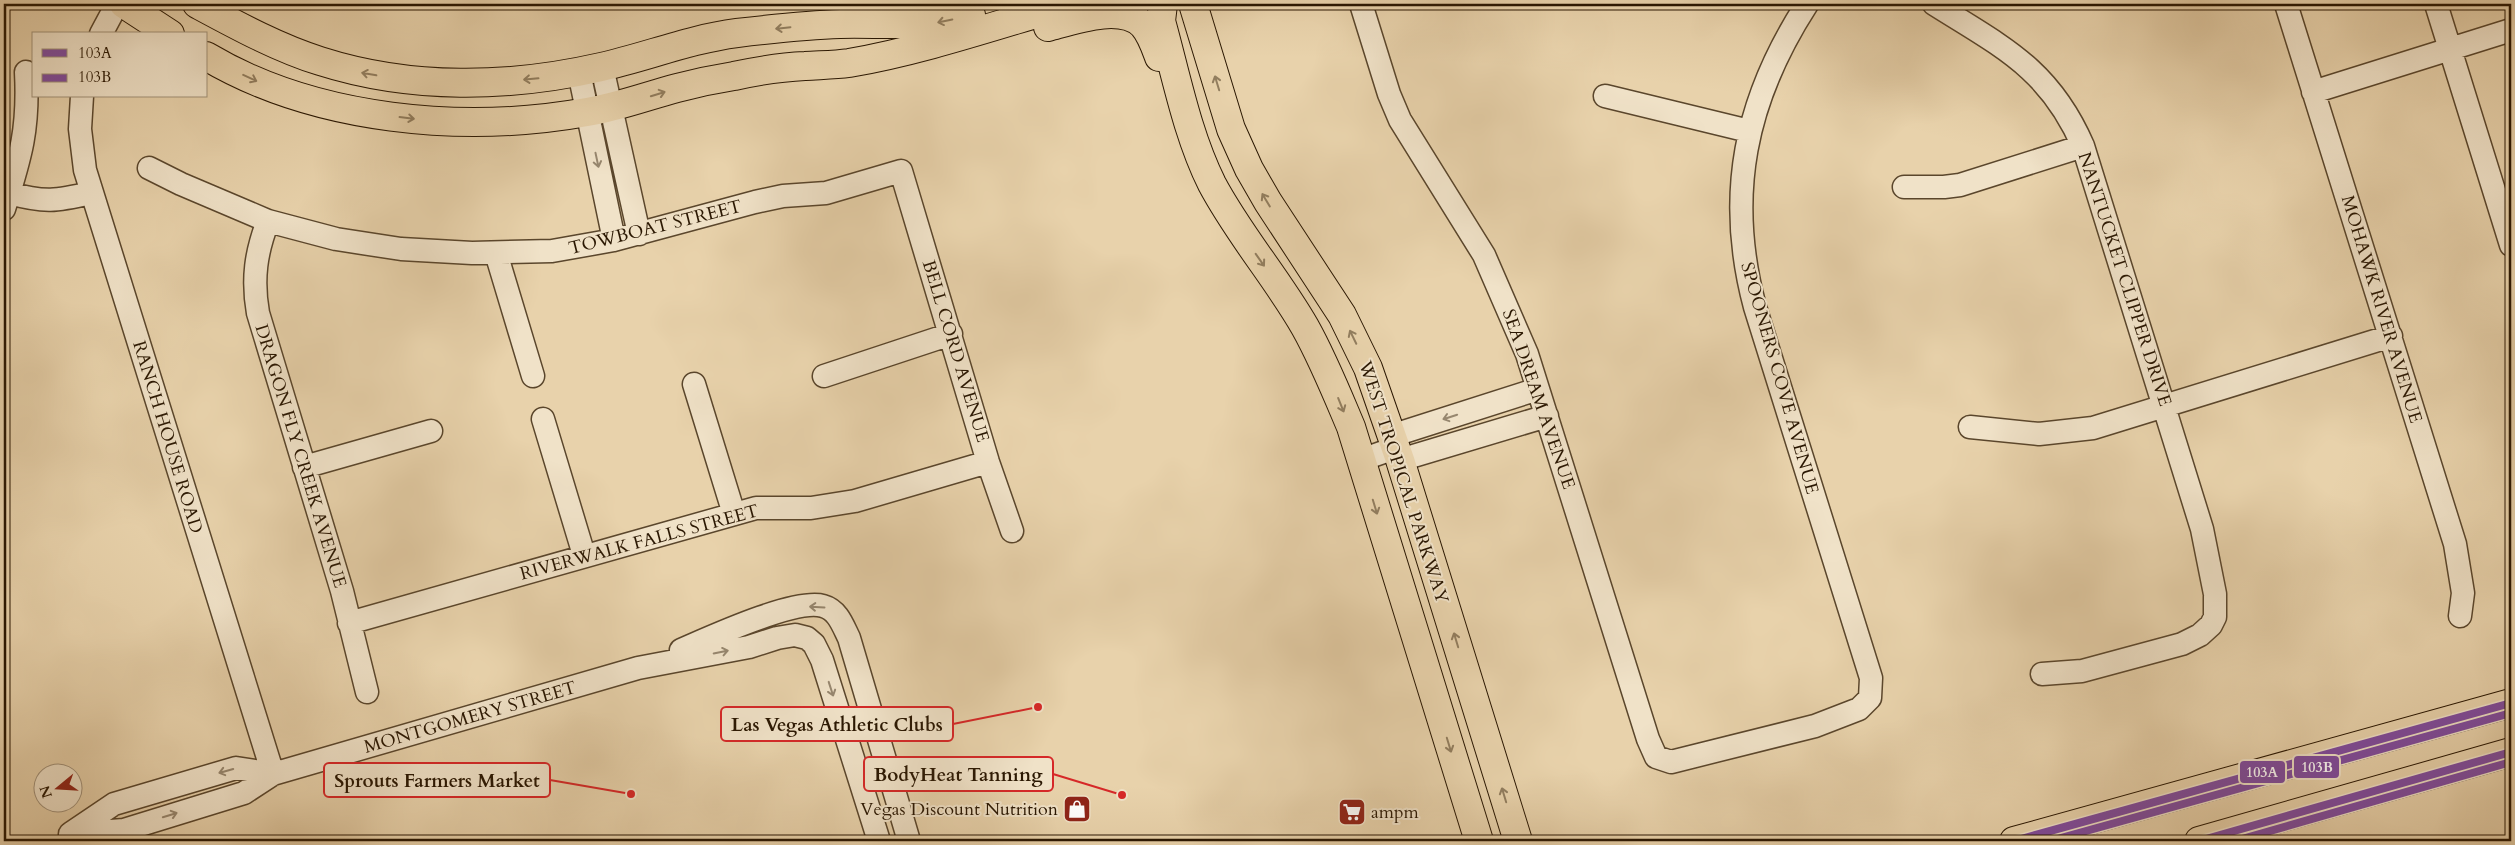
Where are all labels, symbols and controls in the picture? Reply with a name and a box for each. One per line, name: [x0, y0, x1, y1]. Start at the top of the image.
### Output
one-way arrow: [938, 17, 954, 26]
one-way arrow: [776, 23, 792, 33]
legend: [32, 32, 208, 98]
text: 103A: [78, 43, 112, 63]
text: 103B: [78, 67, 111, 87]
one-way arrow: [361, 68, 377, 78]
one-way arrow: [242, 74, 257, 83]
one-way arrow: [523, 74, 539, 84]
one-way arrow: [1211, 75, 1221, 91]
one-way arrow: [649, 88, 665, 98]
one-way arrow: [398, 113, 414, 123]
street label: NANTUCKET CLIPPER DRIVE: [2072, 149, 2177, 409]
one-way arrow: [592, 152, 602, 168]
street label: MOHAWK RIVER AVENUE: [2335, 192, 2428, 426]
one-way arrow: [1261, 193, 1271, 207]
street label: TOWBOAT STREET: [566, 194, 744, 261]
one-way arrow: [1255, 253, 1265, 267]
street label: BELL CORD AVENUE: [916, 257, 995, 445]
street label: SPOONERS COVE AVENUE: [1734, 259, 1825, 497]
street label: SEA DREAM AVENUE: [1496, 306, 1581, 493]
street label: DRAGON FLY CREEK AVENUE: [248, 321, 353, 591]
one-way arrow: [1348, 330, 1357, 345]
street label: RANCH HOUSE ROAD: [126, 338, 209, 536]
street label: WEST TROPICAL PARKWAY: [1352, 357, 1455, 607]
one-way arrow: [1337, 397, 1347, 412]
one-way arrow: [1443, 413, 1458, 422]
one-way arrow: [1371, 498, 1381, 514]
street label: RIVERWALK FALLS STREET: [517, 499, 761, 586]
one-way arrow: [809, 602, 825, 611]
one-way arrow: [1450, 632, 1460, 648]
one-way arrow: [712, 647, 728, 657]
street label: MONTGOMERY STREET: [361, 675, 579, 760]
one-way arrow: [827, 681, 837, 697]
callout: Las Vegas Athletic Clubs: [721, 707, 953, 741]
text: Las Vegas Athletic Clubs: [731, 712, 943, 738]
one-way arrow: [1445, 737, 1455, 753]
line badge: 103B: [2293, 755, 2340, 779]
callout: BodyHeat Tanning: [864, 757, 1053, 791]
text: 103B: [2301, 758, 2333, 777]
line badge: 103A: [2239, 760, 2286, 784]
north arrow: [32, 762, 82, 812]
text: BodyHeat Tanning: [874, 762, 1043, 788]
callout: Sprouts Farmers Market: [324, 763, 550, 797]
text: 103A: [2246, 763, 2278, 782]
one-way arrow: [218, 767, 234, 777]
text: Sprouts Farmers Market: [334, 768, 540, 794]
text: N: [35, 783, 57, 801]
one-way arrow: [1498, 787, 1508, 803]
shop icon: Vegas Discount Nutrition: [1062, 794, 1092, 824]
place label: Vegas Discount Nutrition: [860, 797, 1059, 822]
supermarket icon: ampm: [1337, 797, 1367, 827]
place label: ampm: [1371, 800, 1420, 825]
one-way arrow: [162, 810, 178, 820]

